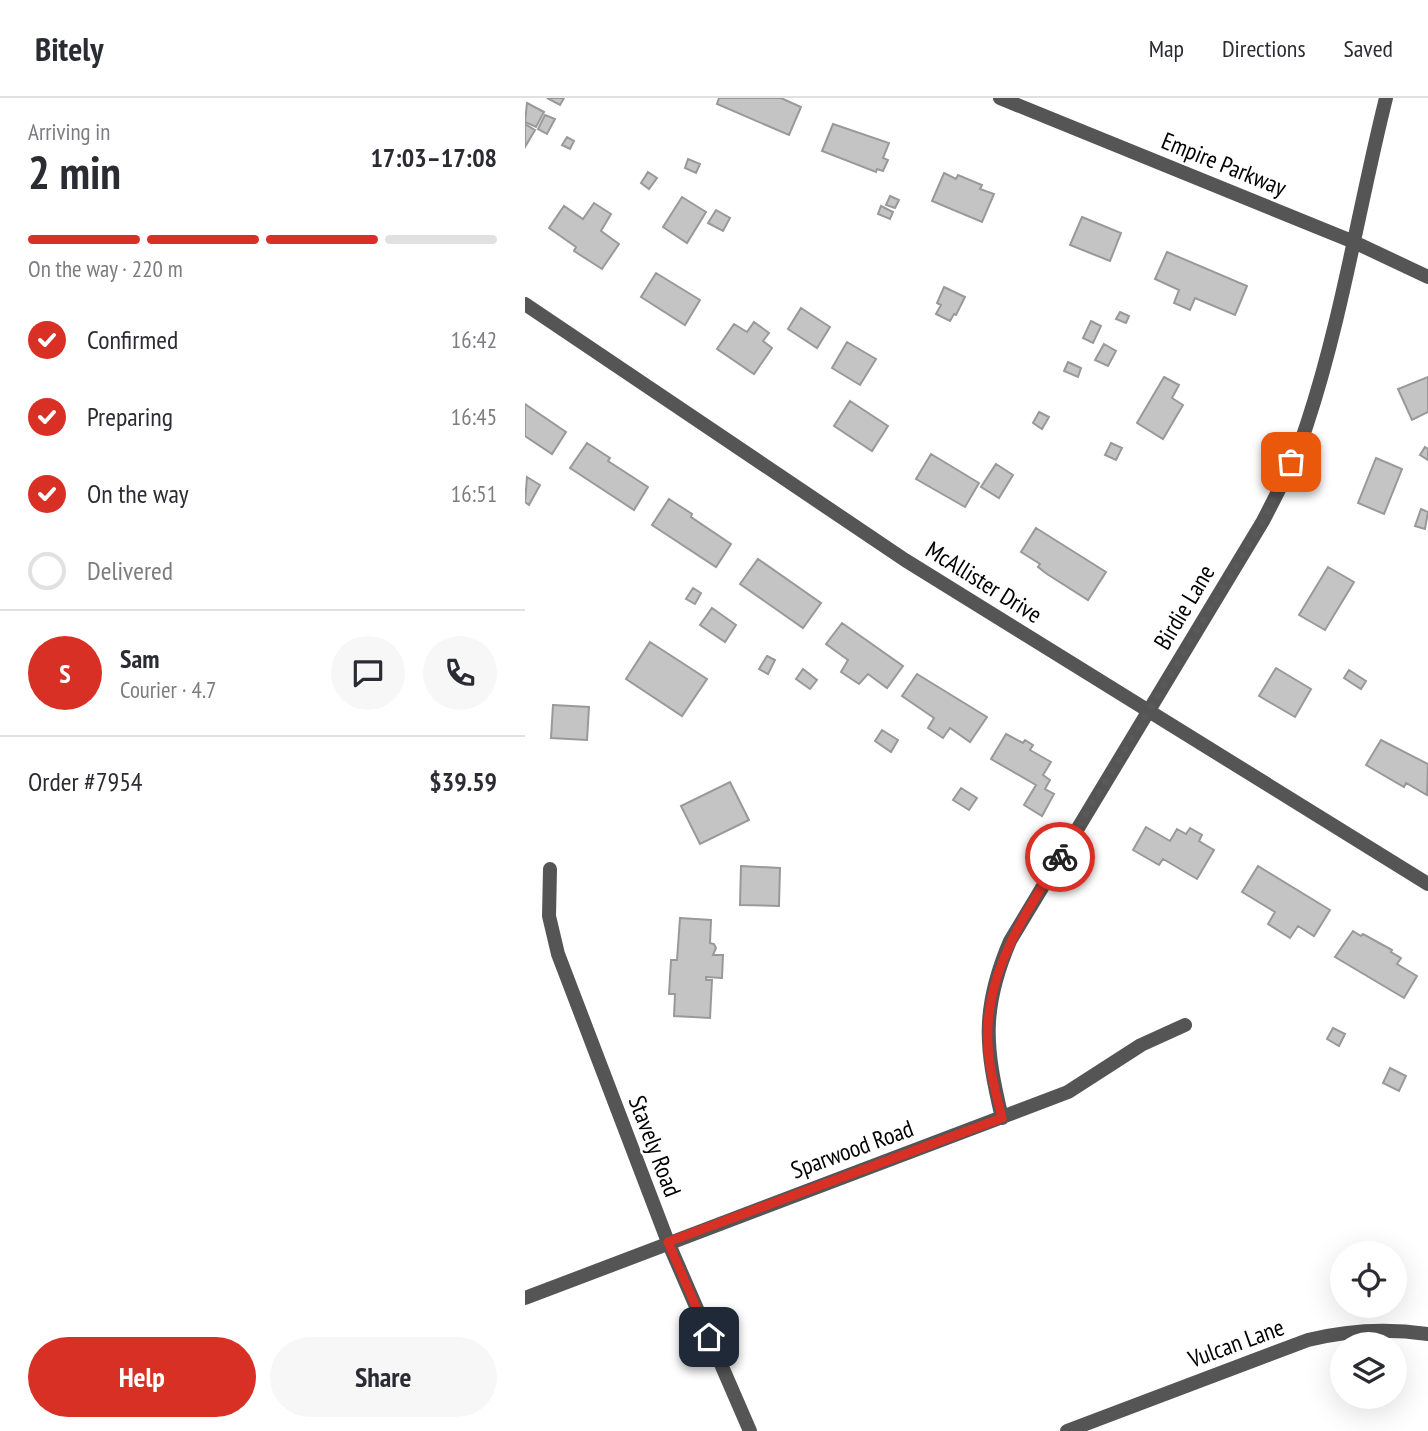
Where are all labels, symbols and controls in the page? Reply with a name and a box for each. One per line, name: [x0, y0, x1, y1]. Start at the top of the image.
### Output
text: Bitely: [35, 27, 104, 70]
text: Map: [1149, 33, 1184, 64]
text: Directions: [1222, 33, 1306, 64]
text: Saved: [1344, 33, 1393, 64]
text: Arriving in: [28, 117, 110, 146]
street label: Empire Parkway: [1157, 125, 1291, 203]
text: 17:03–17:08: [370, 141, 497, 174]
text: 2 min: [28, 142, 121, 202]
text: On the way · 220 m: [28, 254, 183, 283]
icon: check: [28, 321, 66, 359]
text: Confirmed: [87, 323, 178, 356]
text: 16:42: [451, 325, 497, 354]
icon: check: [28, 398, 66, 436]
text: Preparing: [87, 400, 173, 433]
text: 16:45: [451, 402, 497, 431]
pin: [1261, 432, 1321, 492]
icon: bag: [1272, 443, 1310, 481]
icon: check: [28, 475, 66, 513]
text: On the way: [87, 477, 189, 510]
text: 16:51: [451, 479, 497, 508]
street label: McAllister Drive: [920, 534, 1048, 630]
text: Delivered: [87, 554, 173, 587]
street label: Birdie Lane: [1147, 559, 1221, 655]
button: chat: [331, 636, 405, 710]
button: phone: [423, 636, 497, 710]
text: Sam: [120, 642, 159, 675]
text: S: [59, 657, 71, 690]
text: Courier · 4.7: [120, 675, 216, 704]
text: Order #7954: [28, 765, 143, 798]
text: $39.59: [429, 765, 497, 798]
courier: [1025, 822, 1095, 892]
icon: bike: [1041, 838, 1079, 876]
street label: Stavely Road: [622, 1091, 688, 1201]
street label: Sparwood Road: [787, 1113, 917, 1185]
map controls: [1330, 1241, 1407, 1409]
button: locate: [1330, 1241, 1407, 1318]
pin: [679, 1307, 739, 1367]
street label: Vulcan Lane: [1183, 1311, 1288, 1375]
icon: home: [690, 1318, 728, 1356]
button: layers: [1330, 1332, 1407, 1409]
button: Help: [28, 1337, 256, 1417]
button: Share: [270, 1337, 497, 1417]

